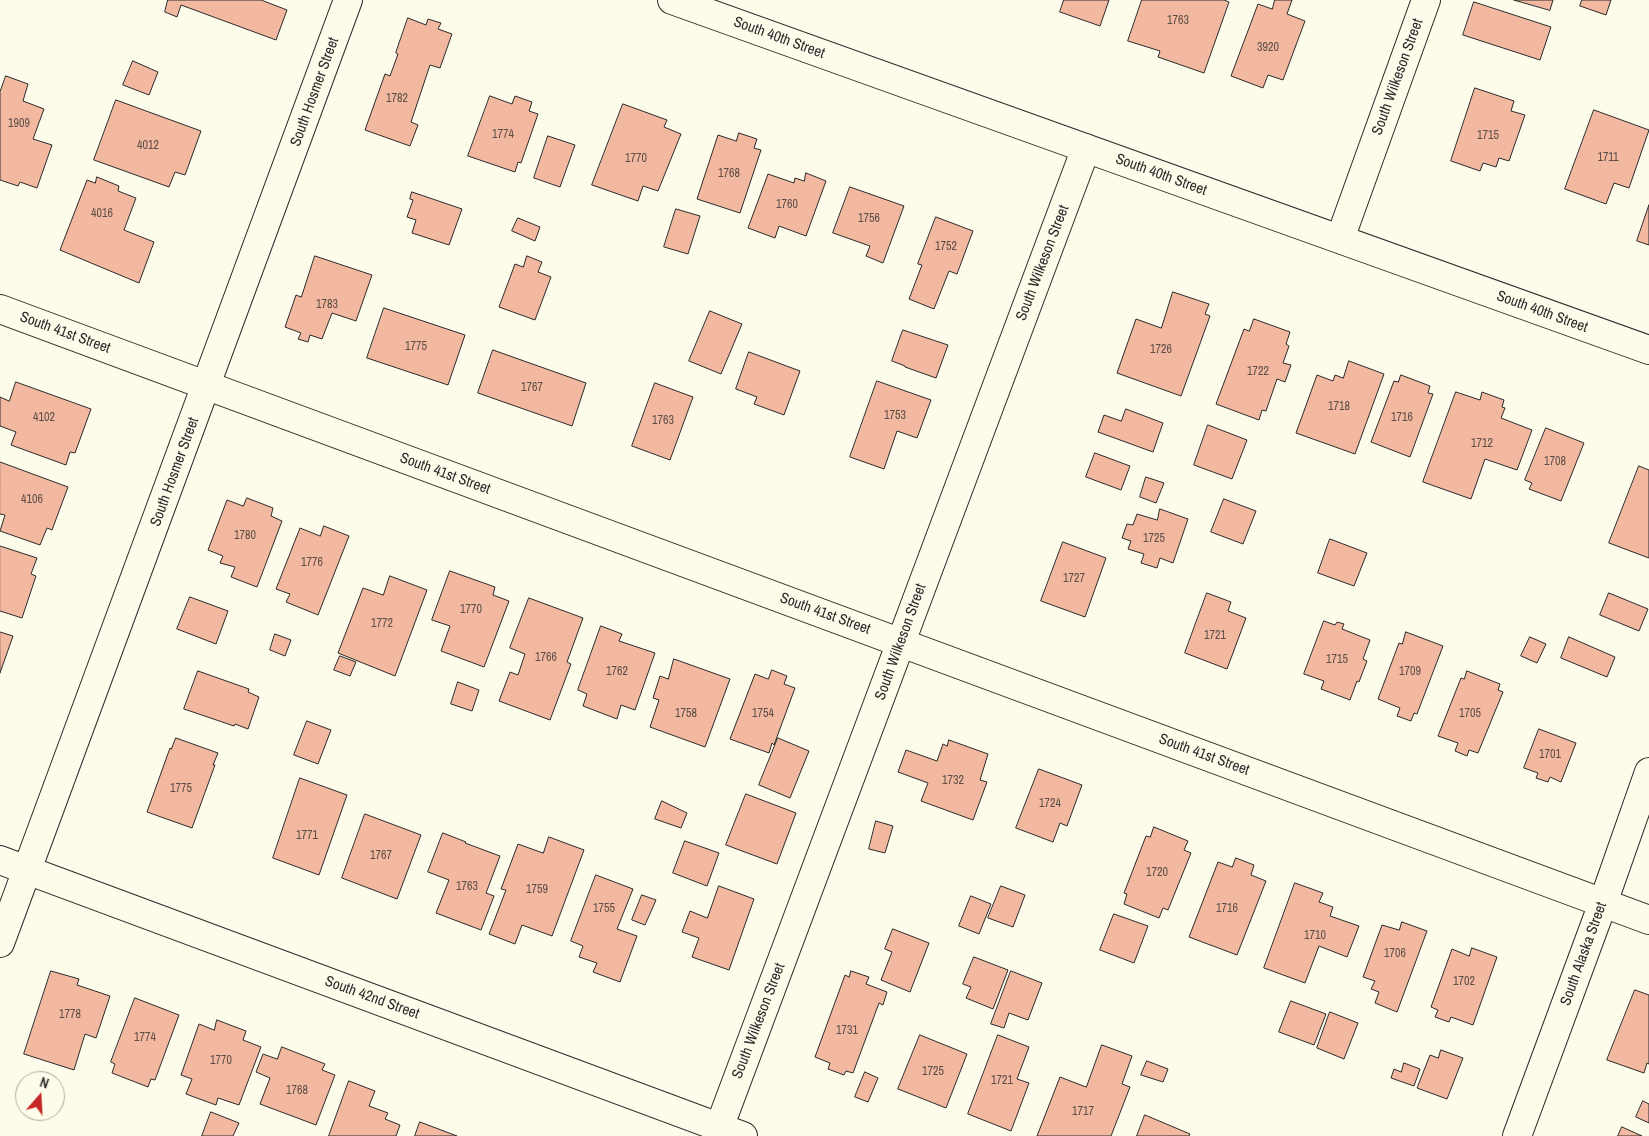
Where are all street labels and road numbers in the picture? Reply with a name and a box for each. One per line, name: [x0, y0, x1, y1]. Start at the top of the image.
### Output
street label: South 40th Street: [731, 13, 827, 63]
street label: South Wilkeson Street: [1369, 16, 1427, 138]
street label: South Hosmer Street: [287, 35, 343, 149]
street label: South 40th Street: [1113, 150, 1209, 200]
street label: South Wilkeson Street: [1013, 203, 1073, 323]
street label: South 40th Street: [1494, 287, 1590, 337]
street label: South 41st Street: [17, 308, 113, 358]
street label: South Hosmer Street: [147, 415, 203, 529]
street label: South 41st Street: [397, 449, 493, 499]
street label: South Wilkeson Street: [872, 581, 930, 703]
street label: South 41st Street: [777, 589, 873, 639]
street label: South 41st Street: [1156, 730, 1252, 780]
street label: South Alaska Street: [1557, 900, 1611, 1008]
street label: South Wilkeson Street: [729, 961, 789, 1081]
street label: South 42nd Street: [322, 973, 422, 1023]

